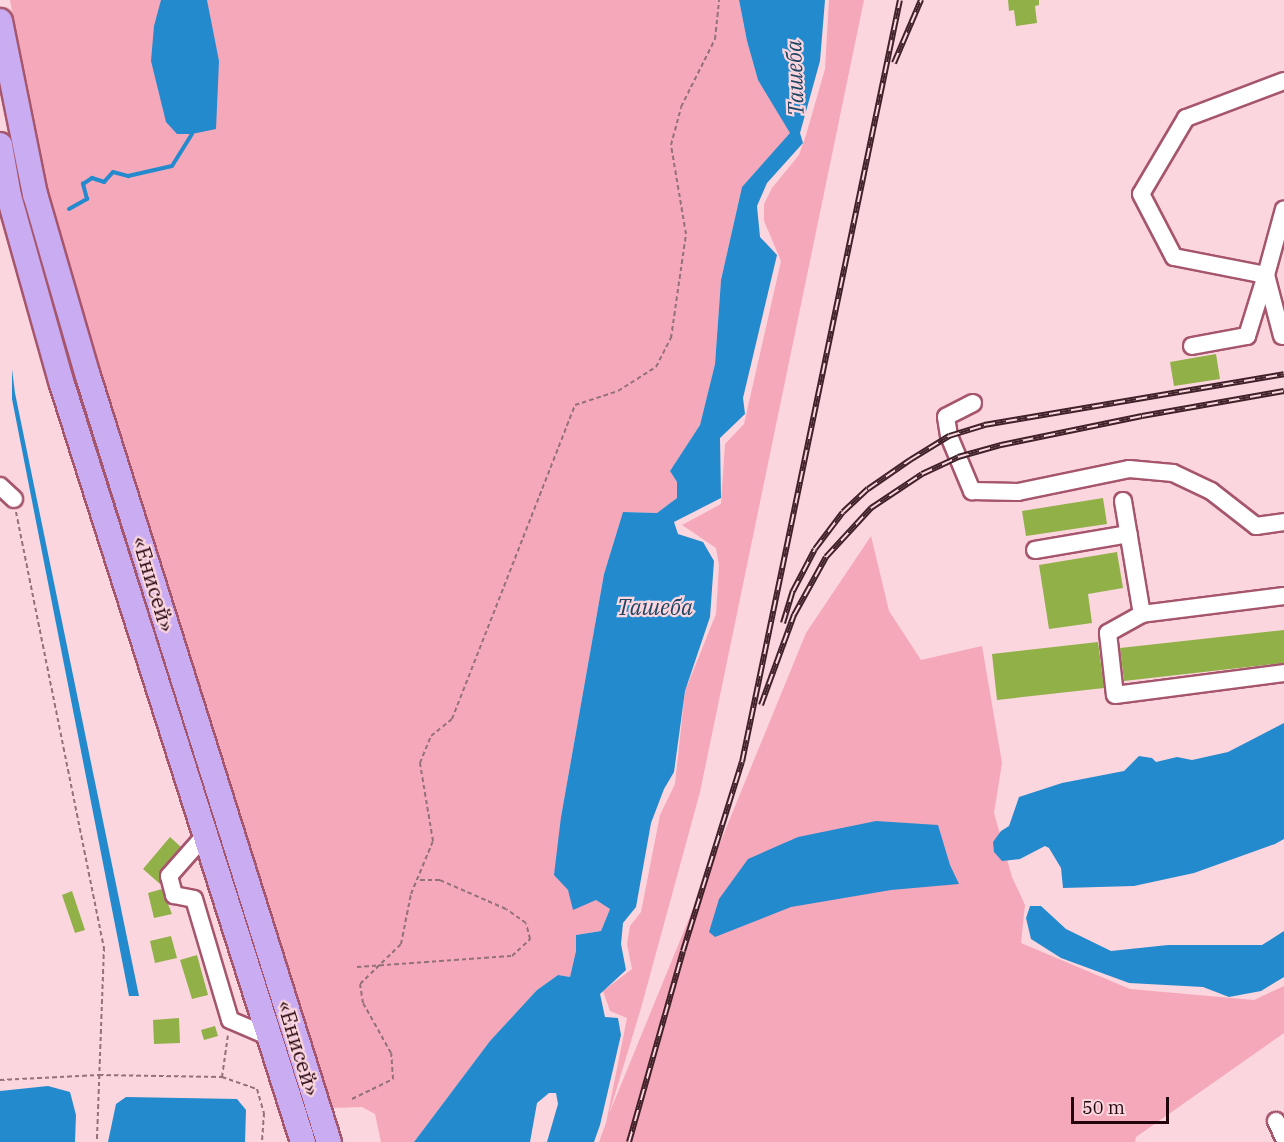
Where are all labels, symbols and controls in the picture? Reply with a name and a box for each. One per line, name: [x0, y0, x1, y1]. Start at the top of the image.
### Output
water label: Ташеба: [779, 40, 809, 116]
street label: «Енисей»: [128, 533, 180, 635]
water label: Ташеба: [617, 594, 693, 620]
street label: «Енисей»: [273, 997, 325, 1099]
scale bar: [1074, 1085, 1172, 1123]
text: 50 m: [1082, 1096, 1125, 1119]

